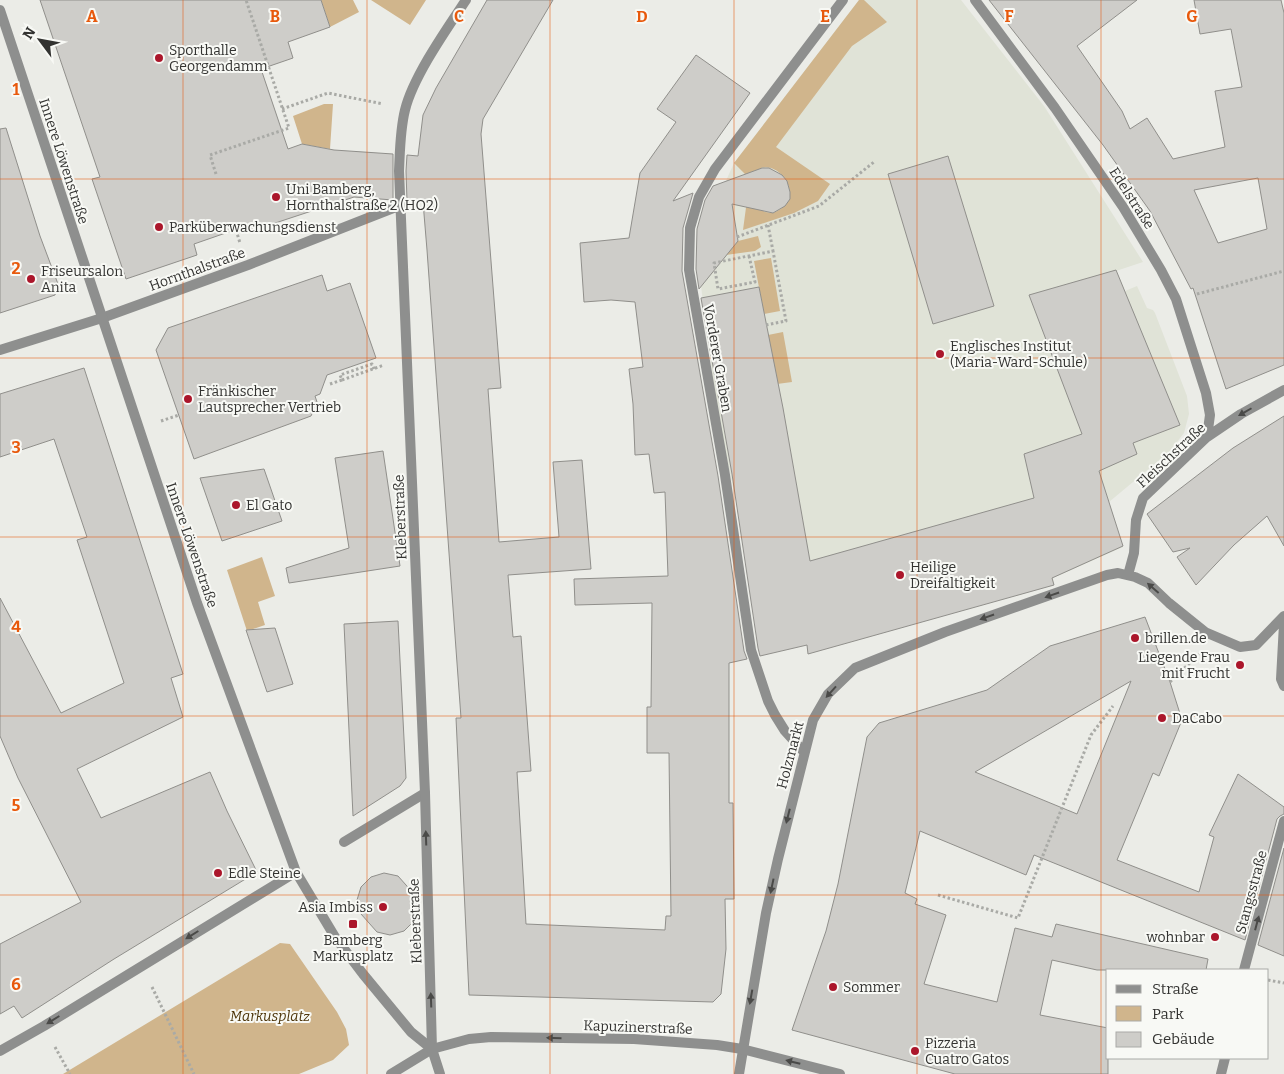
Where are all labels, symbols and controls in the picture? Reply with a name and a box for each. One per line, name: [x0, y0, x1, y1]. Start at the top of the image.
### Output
text: A: [86, 7, 98, 26]
text: B: [270, 7, 280, 26]
text: C: [454, 7, 464, 26]
text: D: [636, 7, 648, 26]
text: E: [820, 7, 830, 26]
text: F: [1005, 7, 1014, 26]
text: G: [1186, 7, 1198, 26]
north arrow: [15, 15, 65, 65]
text: N: [19, 24, 40, 42]
place label: Sporthalle Georgendamm: [169, 42, 268, 75]
marker: Sporthalle Georgendamm: [153, 52, 165, 64]
text: 1: [13, 80, 20, 99]
street label: Innere Löwenstraße: [35, 96, 92, 226]
street label: Edelstraße: [1105, 164, 1158, 232]
place label: Uni Bamberg, Hornthalstraße 2 (HO2): [286, 181, 438, 214]
marker: Uni Bamberg, Hornthalstraße 2 (HO2): [270, 191, 282, 203]
place label: Parküberwachungsdienst: [169, 219, 336, 236]
marker: Parküberwachungsdienst: [153, 221, 165, 233]
street label: Hornthalstraße: [147, 244, 248, 295]
text: 2: [11, 259, 21, 278]
place label: Friseursalon Anita: [41, 263, 123, 296]
marker: Friseursalon Anita: [25, 273, 37, 285]
street label: Vorderer Graben: [700, 303, 735, 414]
place label: Englisches Institut (Maria-Ward-Schule): [950, 338, 1087, 371]
marker: Englisches Institut (Maria-Ward-Schule): [934, 348, 946, 360]
place label: Fränkischer Lautsprecher Vertrieb: [198, 383, 341, 416]
marker: Fränkischer Lautsprecher Vertrieb: [182, 393, 194, 405]
one-way arrow: [1238, 408, 1251, 417]
street label: Fleischstraße: [1133, 419, 1209, 491]
text: 3: [11, 438, 21, 457]
street label: Kleberstraße: [391, 474, 410, 560]
street label: Innere Löwenstraße: [162, 480, 221, 610]
place label: El Gato: [246, 497, 292, 514]
marker: El Gato: [230, 499, 242, 511]
place label: Heilige Dreifaltigkeit: [910, 559, 995, 592]
marker: Heilige Dreifaltigkeit: [894, 569, 906, 581]
one-way arrow: [1147, 583, 1160, 594]
one-way arrow: [1044, 591, 1059, 599]
one-way arrow: [979, 613, 994, 621]
text: 4: [11, 617, 21, 636]
place label: brillen.de: [1145, 630, 1207, 647]
marker: brillen.de: [1129, 632, 1141, 644]
place label: Liegende Frau mit Frucht: [1138, 649, 1230, 682]
marker: Liegende Frau mit Frucht: [1234, 659, 1246, 671]
one-way arrow: [825, 685, 837, 697]
place label: DaCabo: [1172, 710, 1222, 727]
marker: DaCabo: [1156, 712, 1168, 724]
street label: Holzmarkt: [773, 719, 808, 791]
text: 5: [12, 796, 21, 815]
one-way arrow: [784, 809, 792, 824]
one-way arrow: [422, 829, 430, 845]
street label: Stangsstraße: [1232, 848, 1271, 936]
place label: Edle Steine: [228, 865, 301, 882]
marker: Edle Steine: [212, 867, 224, 879]
street label: Kleberstraße: [406, 878, 425, 964]
one-way arrow: [768, 878, 776, 894]
place label: Asia Imbiss: [298, 899, 373, 916]
marker: Asia Imbiss: [377, 901, 389, 913]
one-way arrow: [1253, 916, 1261, 931]
marker: Bamberg Markusplatz: [347, 918, 359, 930]
place label: wohnbar: [1145, 929, 1205, 946]
one-way arrow: [185, 931, 198, 940]
marker: wohnbar: [1209, 931, 1221, 943]
place label: Bamberg Markusplatz: [313, 932, 394, 965]
legend: [1106, 969, 1269, 1059]
text: 6: [11, 975, 21, 994]
place label: Sommer: [843, 979, 900, 996]
text: Straße: [1152, 980, 1198, 998]
marker: Sommer: [827, 981, 839, 993]
one-way arrow: [747, 989, 755, 1005]
one-way arrow: [426, 992, 434, 1008]
text: Park: [1152, 1005, 1184, 1023]
park label: Markusplatz: [230, 1008, 310, 1025]
one-way arrow: [47, 1016, 60, 1025]
street label: Kapuzinerstraße: [583, 1017, 693, 1038]
text: Gebäude: [1152, 1030, 1215, 1048]
one-way arrow: [546, 1034, 562, 1042]
place label: Pizzeria Cuatro Gatos: [925, 1035, 1009, 1068]
marker: Pizzeria Cuatro Gatos: [909, 1045, 921, 1057]
one-way arrow: [785, 1058, 800, 1066]

